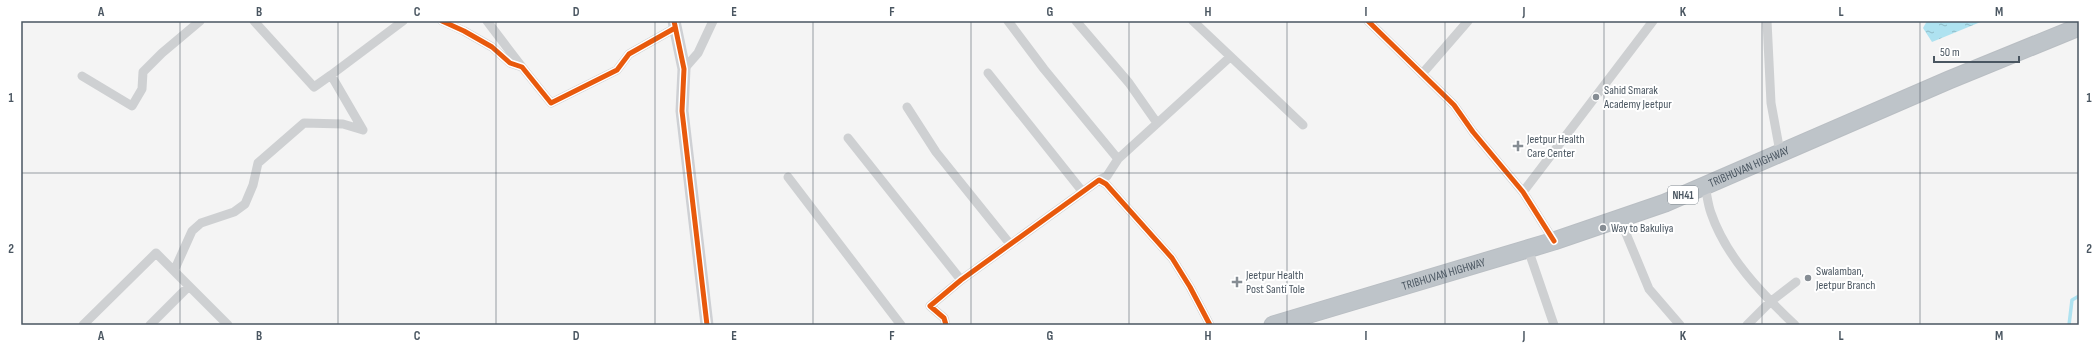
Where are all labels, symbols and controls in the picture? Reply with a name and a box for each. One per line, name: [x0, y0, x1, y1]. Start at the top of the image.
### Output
text: A: [97, 4, 105, 20]
text: B: [256, 4, 262, 20]
text: C: [414, 4, 421, 20]
text: D: [573, 4, 580, 20]
text: E: [731, 4, 737, 20]
text: F: [889, 4, 895, 20]
text: G: [1047, 4, 1054, 20]
text: H: [1205, 4, 1212, 20]
text: I: [1365, 4, 1368, 20]
text: J: [1522, 4, 1526, 20]
text: K: [1680, 4, 1687, 20]
text: L: [1838, 4, 1844, 20]
text: M: [1995, 4, 2003, 20]
scale bar: [1934, 38, 2019, 64]
text: 50 m: [1940, 45, 1960, 60]
place label: Sahid Smarak Academy Jeetpur: [1603, 83, 1672, 112]
text: 1: [8, 90, 14, 106]
text: 1: [2086, 90, 2092, 106]
marker: Sahid Smarak Academy Jeetpur: [1591, 92, 1601, 102]
place label: Jeetpur Health Care Center: [1526, 132, 1585, 161]
marker: Jeetpur Health Care Center: [1512, 140, 1524, 152]
street label: TRIBHUVAN HIGHWAY: [1706, 143, 1792, 191]
road number: NH41: [1668, 186, 1698, 204]
place label: Way to Bakuliya: [1611, 221, 1674, 236]
marker: Way to Bakuliya: [1598, 223, 1608, 233]
text: 2: [8, 241, 14, 257]
text: 2: [2086, 241, 2092, 257]
street label: TRIBHUVAN HIGHWAY: [1400, 255, 1487, 294]
place label: Swalamban, Jeetpur Branch: [1815, 264, 1875, 293]
place label: Jeetpur Health Post Santi Tole: [1245, 268, 1305, 297]
marker: Swalamban, Jeetpur Branch: [1803, 273, 1813, 283]
marker: Jeetpur Health Post Santi Tole: [1231, 276, 1243, 288]
text: A: [97, 328, 105, 344]
text: B: [256, 328, 262, 344]
text: C: [414, 328, 421, 344]
text: D: [573, 328, 580, 344]
text: E: [731, 328, 737, 344]
text: F: [889, 328, 895, 344]
text: G: [1047, 328, 1054, 344]
text: H: [1205, 328, 1212, 344]
text: I: [1365, 328, 1368, 344]
text: J: [1522, 328, 1526, 344]
text: K: [1680, 328, 1687, 344]
text: L: [1838, 328, 1844, 344]
text: M: [1995, 328, 2003, 344]

